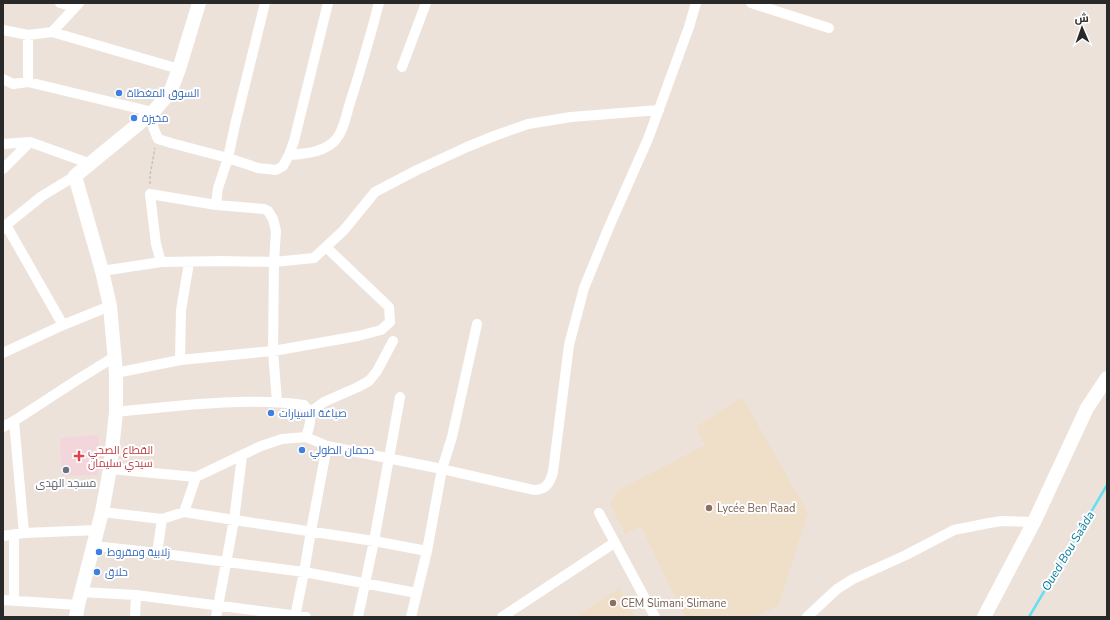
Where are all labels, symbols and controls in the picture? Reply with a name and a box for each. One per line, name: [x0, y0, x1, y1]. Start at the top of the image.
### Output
north arrow: [1062, 8, 1102, 48]
text: ش: [1074, 11, 1089, 26]
place label: السوق المغطاة: [127, 86, 199, 101]
marker: السوق المغطاة: [114, 88, 124, 98]
place label: مخيزة: [142, 111, 169, 126]
marker: مخيزة: [129, 113, 139, 123]
place label: صباغة السيارات: [279, 406, 347, 421]
marker: صباغة السيارات: [266, 408, 276, 418]
place label: القطاع الصحي سيدي سليمان: [88, 443, 153, 472]
place label: دحمان الطولي: [310, 443, 374, 459]
marker: دحمان الطولي: [297, 445, 307, 455]
marker: القطاع الصحي سيدي سليمان: [73, 450, 85, 462]
marker: مسجد الهدى: [61, 465, 71, 475]
place label: مسجد الهدى: [36, 476, 96, 491]
place label: Lycée Ben Raad: [717, 501, 795, 516]
marker: Lycée Ben Raad: [704, 503, 714, 513]
water label: Oued Bou Saâda: [1038, 508, 1098, 594]
place label: زلابية ومقروط: [107, 545, 170, 560]
marker: زلابية ومقروط: [94, 547, 104, 557]
place label: حلاق: [105, 565, 128, 580]
marker: حلاق: [92, 567, 102, 577]
place label: CEM Slimani Slimane: [621, 596, 727, 611]
marker: CEM Slimani Slimane: [608, 598, 618, 608]

